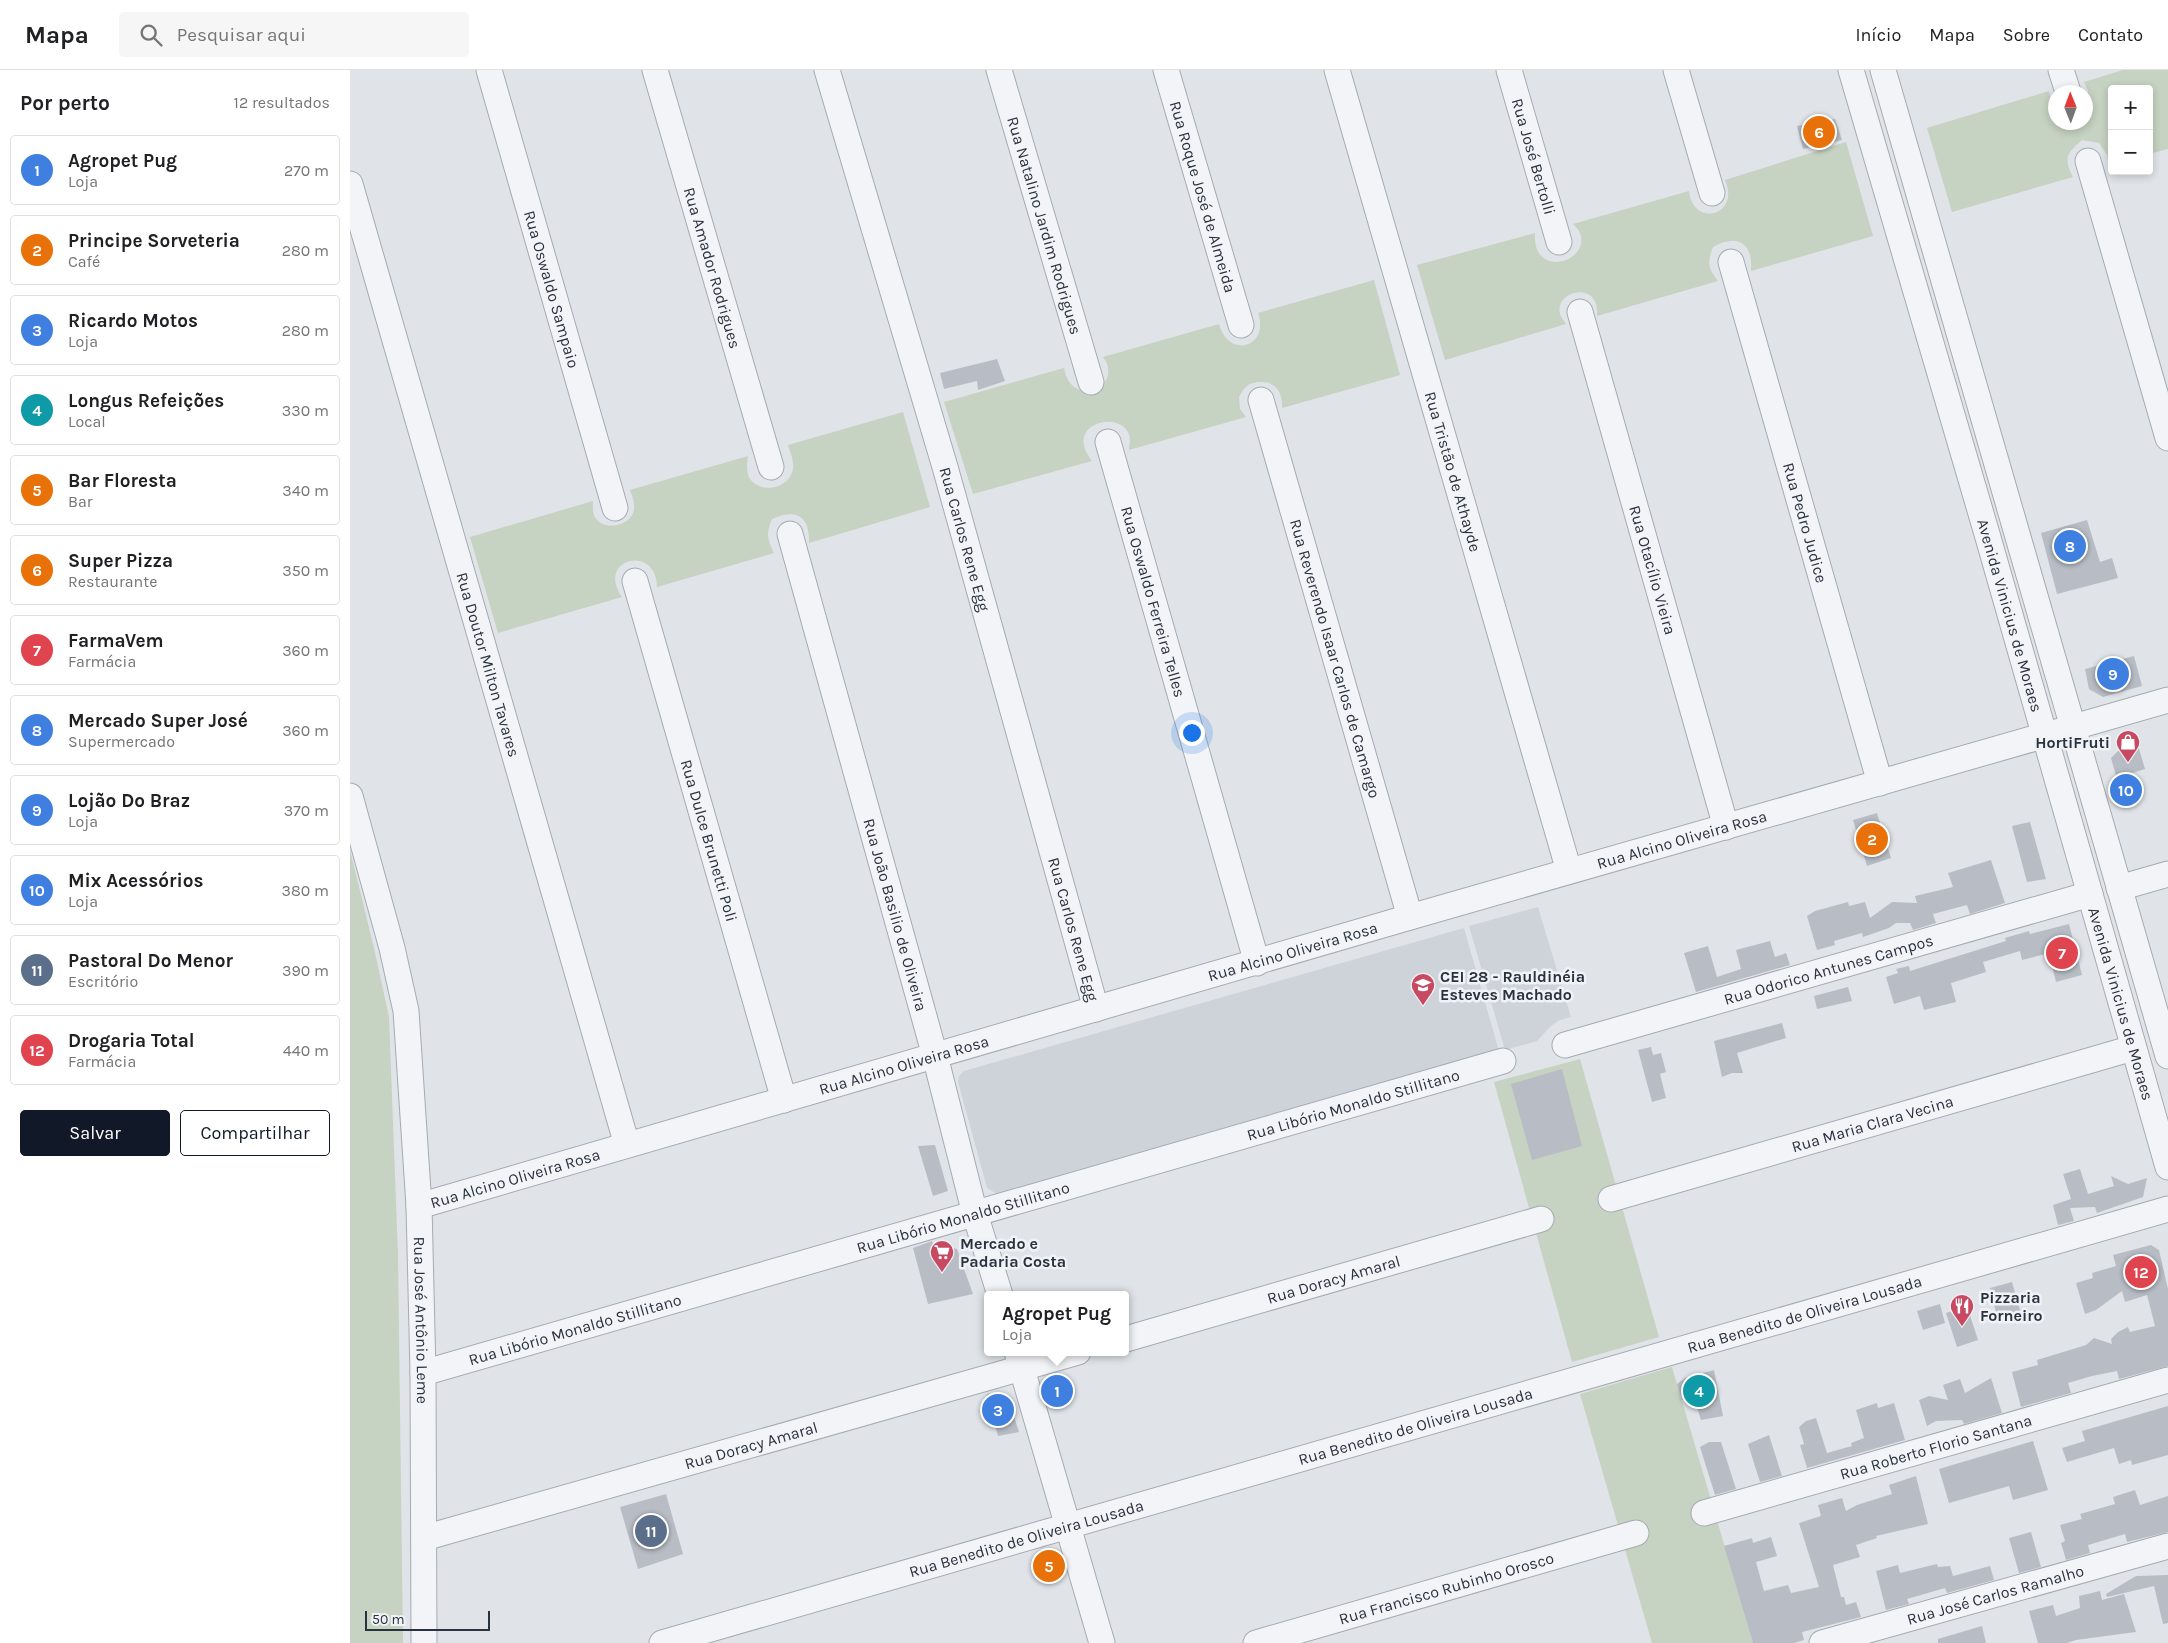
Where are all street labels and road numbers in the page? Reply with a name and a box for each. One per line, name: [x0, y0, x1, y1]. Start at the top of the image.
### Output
street label: Rua José Bertolli: [1508, 96, 1560, 217]
street label: Rua Roque José de Almeida: [1166, 99, 1240, 295]
street label: Rua Natalino Jardim Rodrigues: [1004, 114, 1086, 337]
street label: Rua Amador Rodrigues: [680, 185, 745, 351]
street label: Rua Oswaldo Sampaio: [520, 208, 584, 370]
street label: Rua Tristão de Athayde: [1421, 389, 1485, 554]
street label: Rua Pedro Judice: [1779, 460, 1832, 585]
street label: Rua Carlos Rene Egg: [936, 465, 994, 613]
street label: Rua Otacílio Vieira: [1626, 503, 1680, 637]
street label: Rua Oswaldo Ferreira Telles: [1117, 504, 1190, 699]
street label: Avenida Vinicius de Moraes: [1974, 516, 2047, 714]
street label: Rua Reverendo Isaar Carlos de Camargo: [1286, 517, 1385, 800]
street label: Rua Doutor Milton Tavares: [453, 570, 524, 759]
street label: Rua Dulce Brunetti Poli: [677, 757, 742, 924]
street label: Rua Alcino Oliveira Rosa: [1595, 806, 1769, 873]
street label: Rua João Basilio de Oliveira: [860, 816, 932, 1013]
street label: Rua Carlos Rene Egg: [1045, 855, 1103, 1003]
street label: Avenida Vinicius de Moraes: [2085, 905, 2158, 1102]
street label: Rua Alcino Oliveira Rosa: [1205, 917, 1380, 985]
street label: Rua Odorico Antunes Campos: [1721, 930, 1935, 1008]
street label: Rua Alcino Oliveira Rosa: [817, 1031, 991, 1098]
street label: Rua Libório Monaldo Stillitano: [1244, 1065, 1462, 1144]
street label: Rua Maria Clara Vecina: [1789, 1091, 1955, 1156]
street label: Rua Alcino Oliveira Rosa: [428, 1144, 602, 1212]
street label: Rua Libório Monaldo Stillitano: [854, 1177, 1072, 1257]
street label: Rua José Antônio Leme: [410, 1236, 433, 1404]
street label: Rua Doracy Amaral: [1265, 1251, 1402, 1307]
street label: Rua Benedito de Oliveira Lousada: [1685, 1271, 1924, 1357]
street label: Rua Libório Monaldo Stillitano: [466, 1289, 683, 1369]
street label: Rua Benedito de Oliveira Lousada: [1296, 1383, 1535, 1469]
street label: Rua Roberto Florio Santana: [1837, 1410, 2034, 1483]
street label: Rua Doracy Amaral: [682, 1417, 820, 1473]
street label: Rua Benedito de Oliveira Lousada: [907, 1495, 1146, 1581]
street label: Rua Francisco Rubinho Orosco: [1336, 1548, 1556, 1628]
street label: Rua José Carlos Ramalho: [1905, 1561, 2086, 1628]

